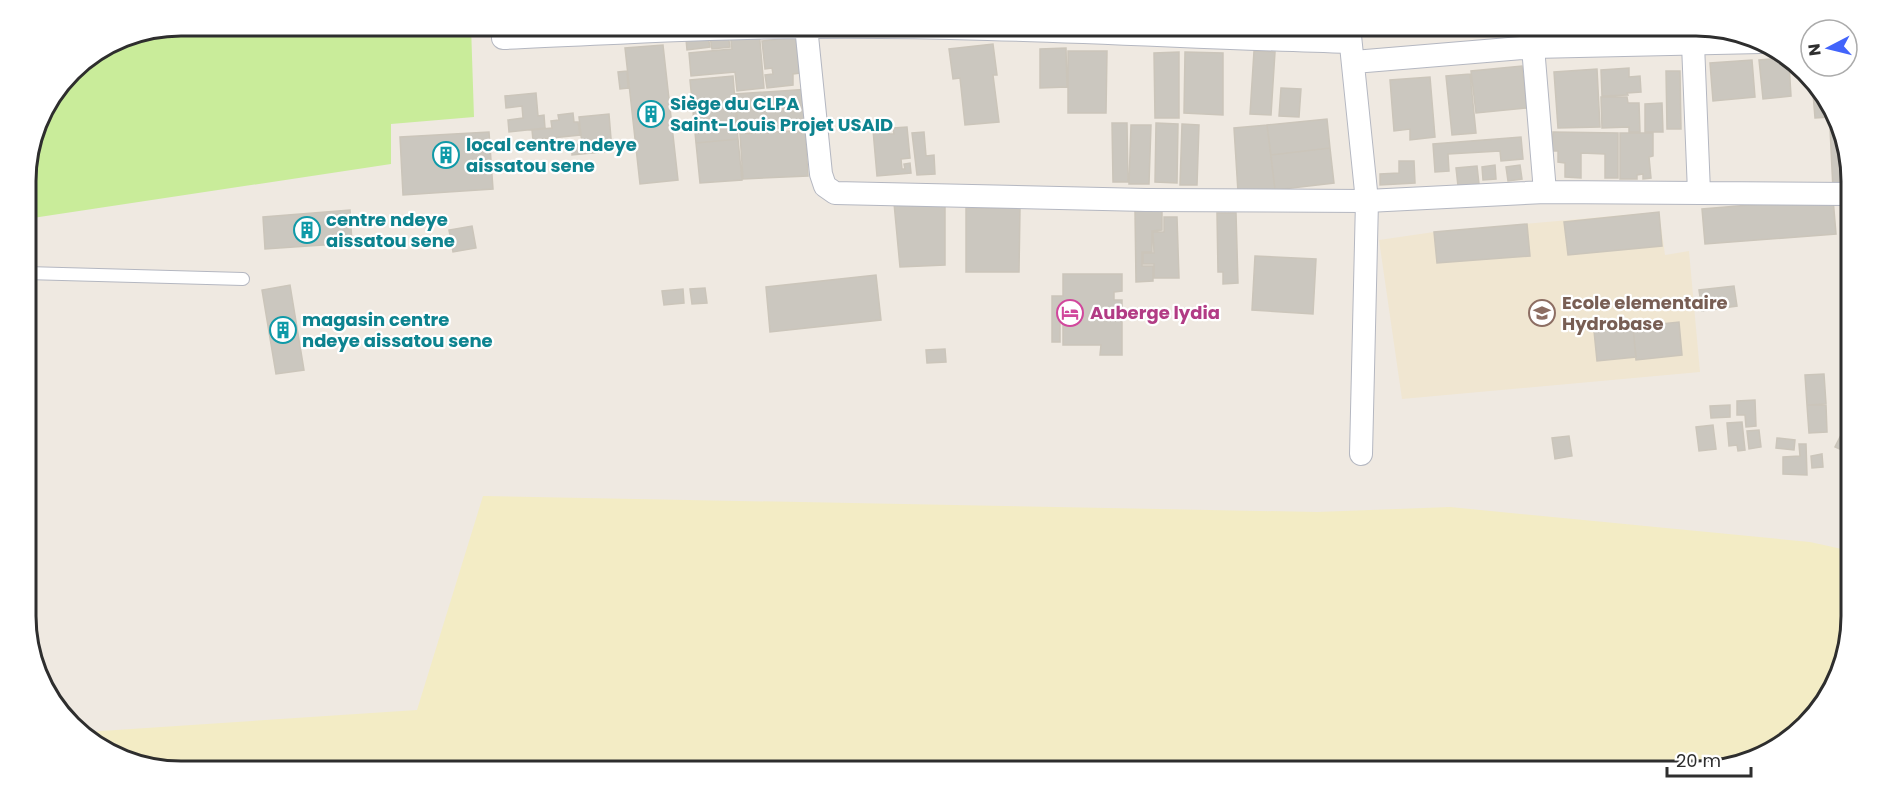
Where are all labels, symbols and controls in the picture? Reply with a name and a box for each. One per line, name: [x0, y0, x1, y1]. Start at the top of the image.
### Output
north arrow: [1799, 18, 1859, 78]
text: N: [1802, 42, 1827, 57]
place label: Siège du CLPA Saint-Louis Projet USAID: [670, 91, 893, 137]
building icon: Siège du CLPA Saint-Louis Projet USAID: [636, 99, 666, 129]
place label: local centre ndeye aissatou sene: [466, 132, 637, 178]
building icon: local centre ndeye aissatou sene: [431, 140, 461, 170]
place label: centre ndeye aissatou sene: [326, 207, 455, 253]
building icon: centre ndeye aissatou sene: [292, 215, 322, 245]
place label: Ecole elementaire Hydrobase: [1562, 290, 1728, 336]
hotel icon: Auberge lydia: [1055, 298, 1085, 328]
school or university icon: Ecole elementaire Hydrobase: [1527, 298, 1557, 328]
place label: Auberge lydia: [1090, 300, 1220, 325]
place label: magasin centre ndeye aissatou sene: [302, 307, 493, 353]
building icon: magasin centre ndeye aissatou sene: [268, 315, 298, 345]
scale bar: [1667, 740, 1751, 778]
text: 20 m: [1676, 748, 1721, 773]

